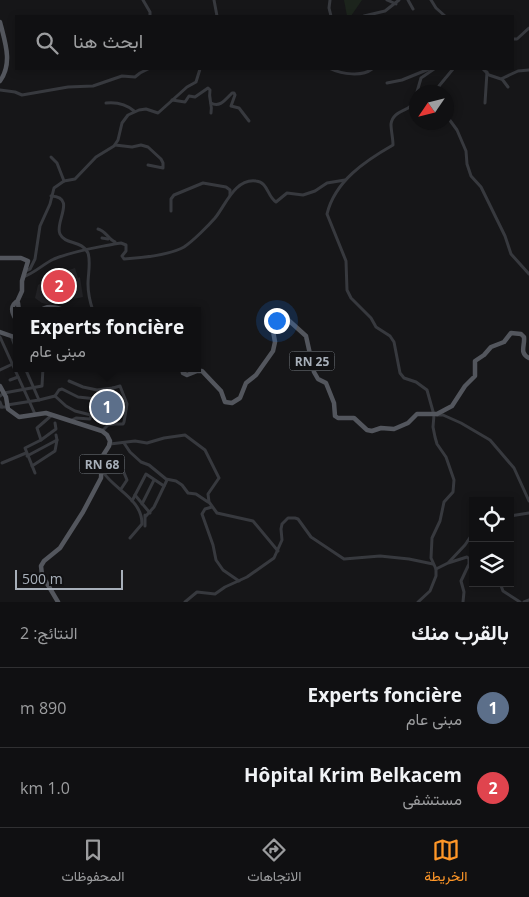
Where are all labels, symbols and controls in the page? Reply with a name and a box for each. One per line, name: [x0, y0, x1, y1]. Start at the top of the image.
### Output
search box: [15, 15, 514, 70]
text: ابحث هنا: [73, 28, 143, 54]
icon: search: [33, 29, 61, 57]
north arrow: [409, 85, 454, 130]
pin: 2: [43, 267, 75, 305]
popup: [13, 307, 201, 372]
your location: [264, 308, 290, 334]
text: Experts foncière: [30, 314, 184, 340]
text: مبنى عام: [30, 340, 86, 362]
road number: RN 25: [290, 352, 334, 371]
pin: 1: [91, 388, 123, 426]
road number: RN 68: [80, 454, 124, 474]
map controls: [469, 497, 514, 587]
button: locate: [469, 497, 514, 542]
button: layers: [469, 542, 514, 587]
scale bar: [15, 567, 122, 590]
text: 500 m: [22, 569, 63, 588]
text: بالقرب منك: [411, 618, 509, 646]
text: النتائج: 2: [20, 622, 77, 644]
text: Experts foncière: [308, 682, 462, 708]
text: 890 m: [20, 697, 66, 719]
text: 1: [488, 697, 498, 719]
text: مبنى عام: [406, 708, 462, 730]
text: Hôpital Krim Belkacem: [244, 762, 462, 788]
text: 1.0 km: [20, 777, 70, 799]
text: 2: [488, 777, 498, 799]
text: مستشفى: [402, 788, 462, 810]
tab: المحفوظات: [61, 836, 124, 889]
tab: الاتجاهات: [247, 836, 302, 889]
tab: الخريطة: [424, 836, 468, 889]

